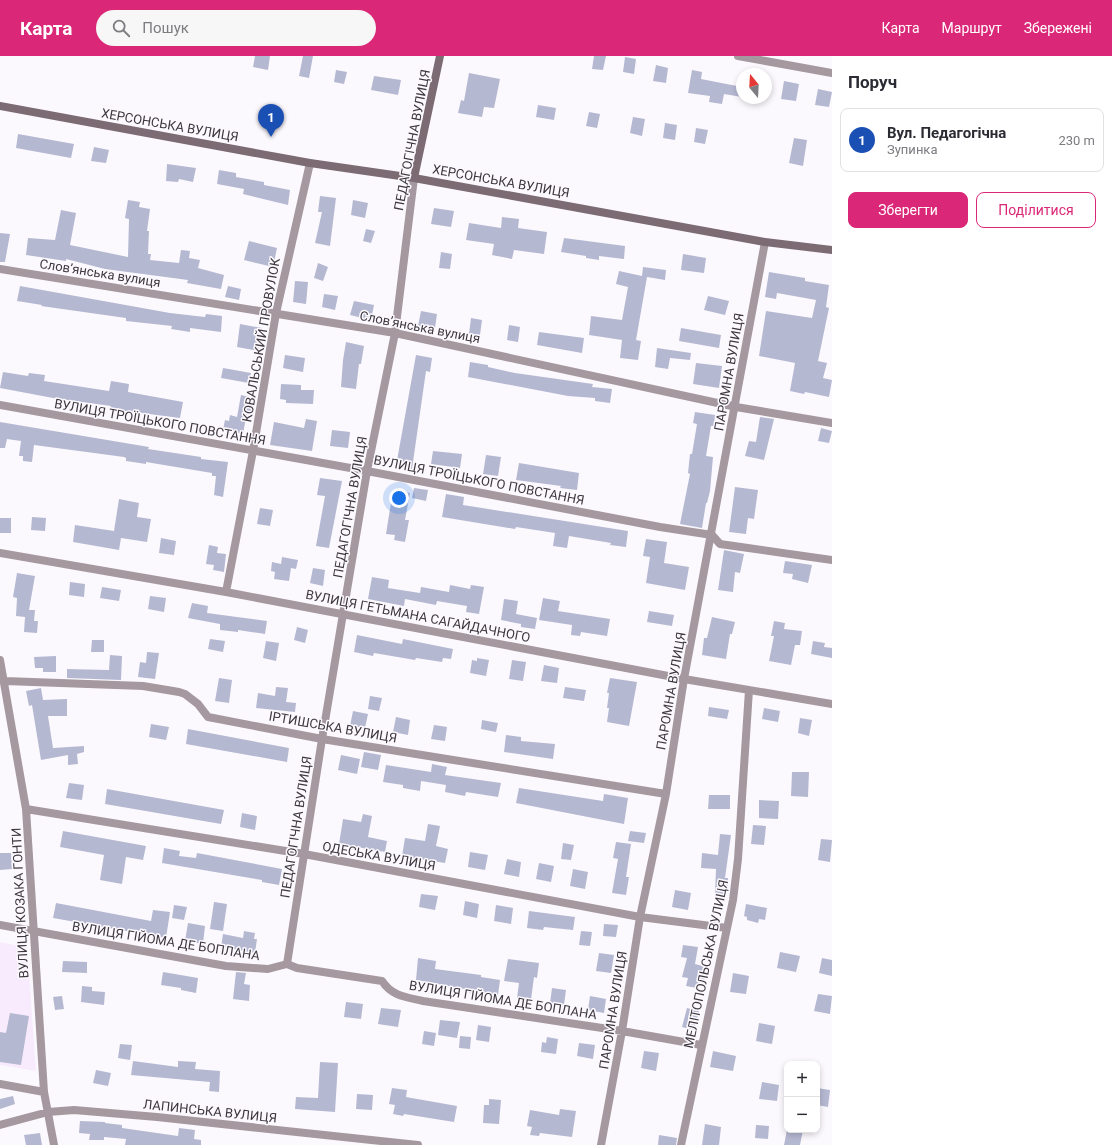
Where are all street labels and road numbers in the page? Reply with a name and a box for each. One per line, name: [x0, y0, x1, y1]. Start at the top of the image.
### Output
street label: ПЕДАГОГІЧНА ВУЛИЦЯ: [391, 68, 433, 212]
street label: ХЕРСОНСЬКА ВУЛИЦЯ: [100, 106, 240, 144]
street label: ХЕРСОНСЬКА ВУЛИЦЯ: [431, 162, 571, 200]
street label: Словʼянська вулиця: [38, 256, 162, 290]
street label: КОВАЛЬСЬКИЙ ПРОВУЛОК: [239, 256, 283, 423]
street label: Словʼянська вулиця: [359, 308, 481, 346]
street label: ПАРОМНА ВУЛИЦЯ: [711, 312, 747, 432]
street label: ВУЛИЦЯ ТРОЇЦЬКОГО ПОВСТАННЯ: [53, 396, 267, 448]
street label: ПЕДАГОГІЧНА ВУЛИЦЯ: [330, 435, 370, 579]
street label: ВУЛИЦЯ ТРОЇЦЬКОГО ПОВСТАННЯ: [372, 452, 586, 508]
street label: ВУЛИЦЯ ГЕТЬМАНА САГАЙДАЧНОГО: [304, 587, 532, 645]
street label: ПАРОМНА ВУЛИЦЯ: [653, 631, 689, 751]
street label: ІРТИШСЬКА ВУЛИЦЯ: [268, 708, 398, 746]
street label: ПЕДАГОГІЧНА ВУЛИЦЯ: [277, 755, 315, 899]
street label: ВУЛИЦЯ КОЗАКА ГОНТИ: [9, 827, 31, 979]
street label: ОДЕСЬКА ВУЛИЦЯ: [321, 839, 437, 873]
street label: МЕЛІТОПОЛЬСЬКА ВУЛИЦЯ: [681, 878, 731, 1050]
street label: ВУЛИЦЯ ГІЙОМА ДЕ БОПЛАНА: [71, 919, 261, 963]
street label: ПАРОМНА ВУЛИЦЯ: [596, 950, 630, 1070]
street label: ВУЛИЦЯ ГІЙОМА ДЕ БОПЛАНА: [408, 978, 598, 1022]
street label: ЛАПИНСЬКА ВУЛИЦЯ: [142, 1097, 278, 1125]

